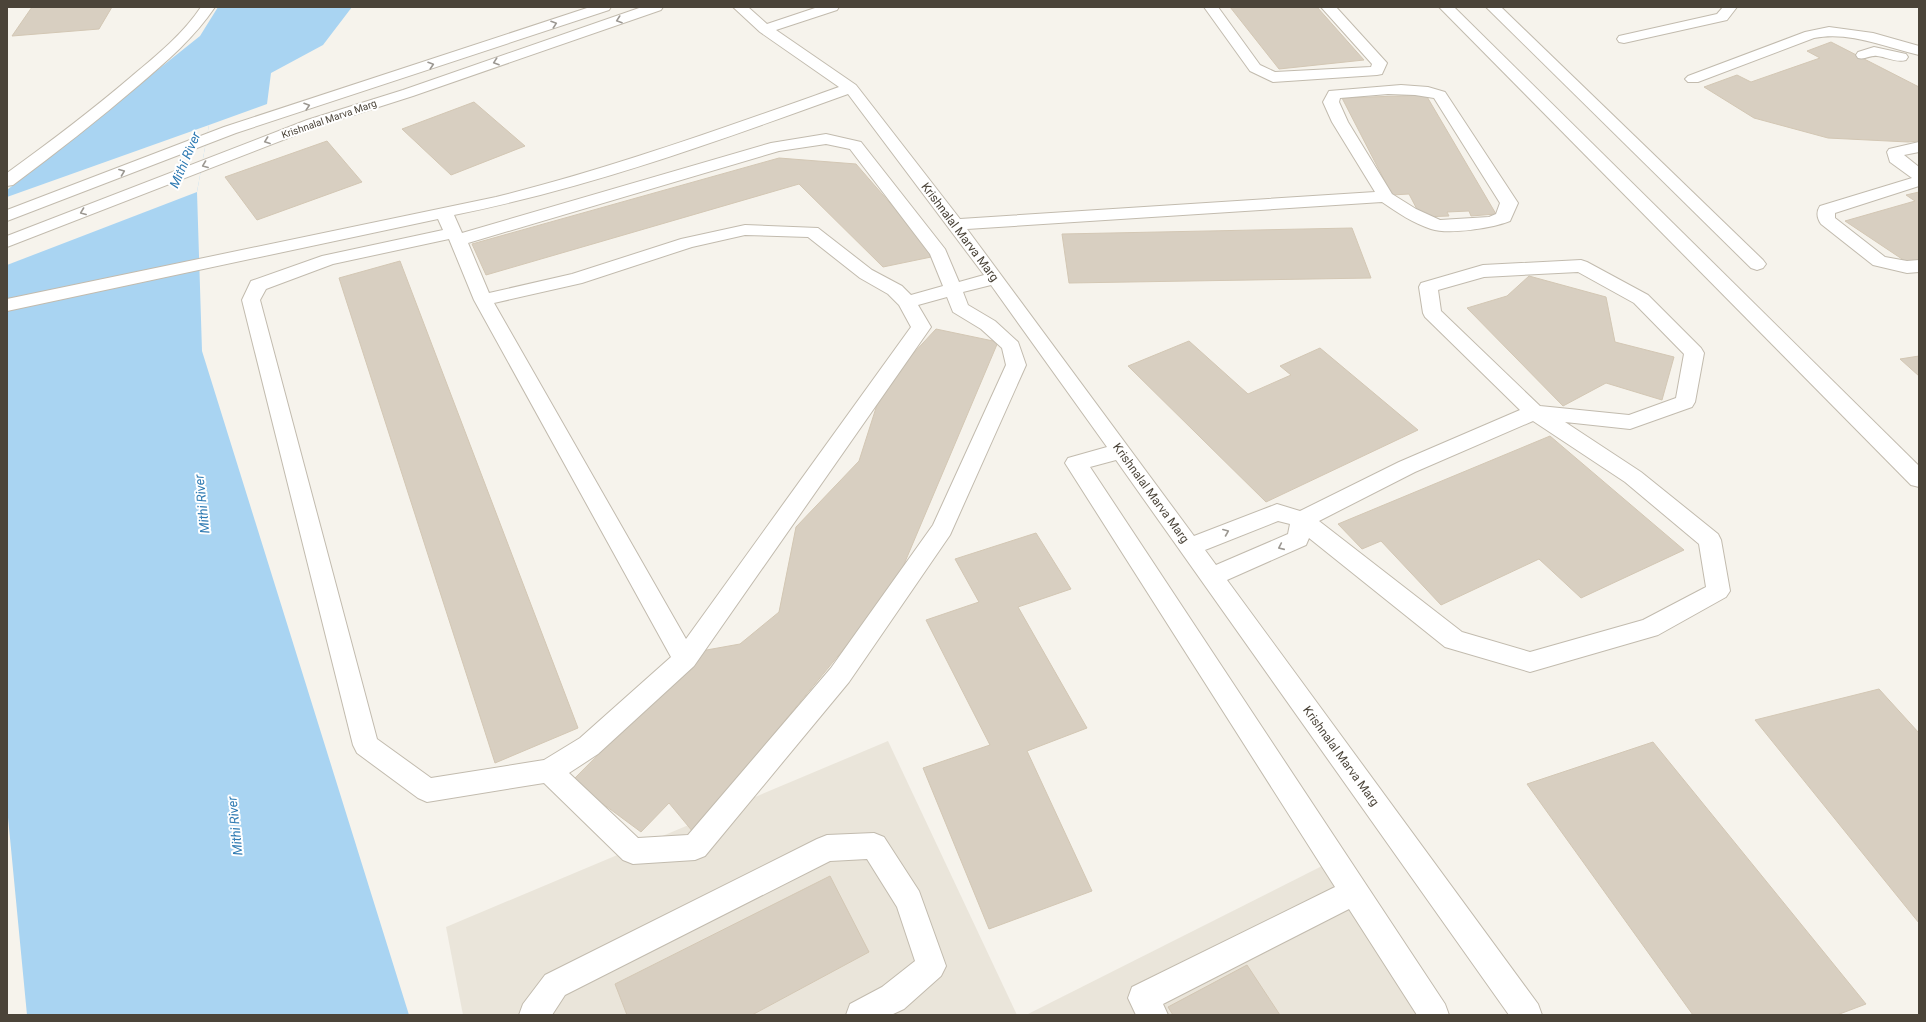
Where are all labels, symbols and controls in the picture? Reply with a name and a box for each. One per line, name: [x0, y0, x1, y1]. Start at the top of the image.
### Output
one-way arrow: [615, 15, 622, 23]
one-way arrow: [550, 20, 557, 29]
one-way arrow: [493, 58, 500, 66]
one-way arrow: [427, 61, 434, 70]
street label: Krishnalal Marva Marg: [280, 98, 378, 140]
one-way arrow: [303, 102, 310, 111]
water label: Mithi River: [167, 129, 204, 190]
one-way arrow: [264, 136, 271, 144]
one-way arrow: [201, 160, 208, 168]
one-way arrow: [118, 168, 125, 176]
street label: Krishnalal Marva Marg: [918, 180, 1002, 284]
one-way arrow: [80, 207, 87, 215]
street label: Krishnalal Marva Marg: [1110, 440, 1192, 546]
water label: Mithi River: [191, 473, 213, 534]
one-way arrow: [1222, 529, 1229, 537]
one-way arrow: [1277, 542, 1285, 550]
street label: Krishnalal Marva Marg: [1300, 703, 1382, 809]
water label: Mithi River: [224, 795, 246, 856]

